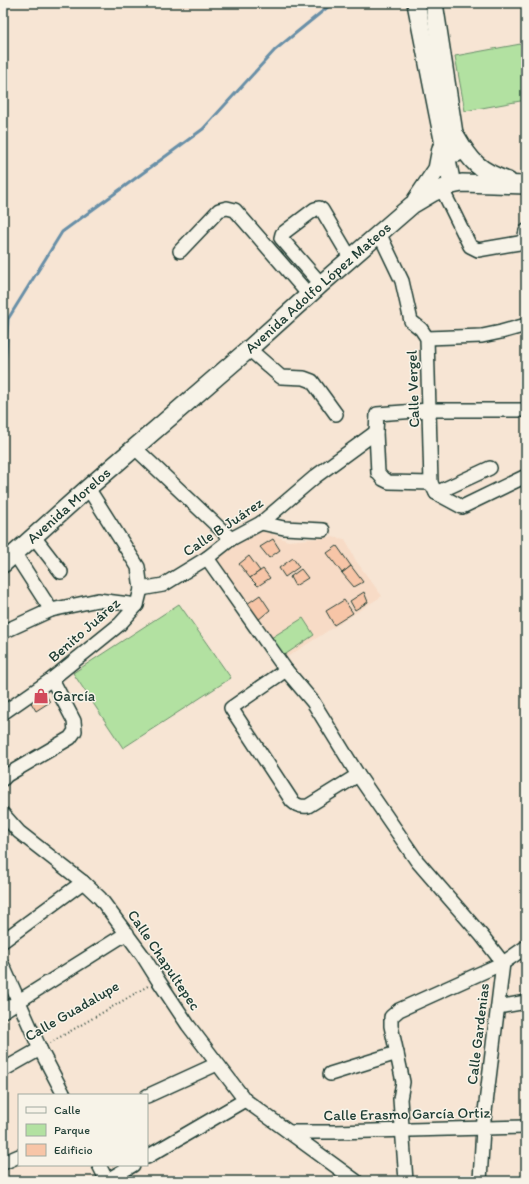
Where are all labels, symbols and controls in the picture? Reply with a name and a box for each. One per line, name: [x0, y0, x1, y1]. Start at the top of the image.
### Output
street label: Avenida Adolfo López Mateos: [241, 218, 395, 357]
street label: Calle Vergel: [403, 349, 423, 428]
street label: Avenida Morelos: [23, 463, 114, 547]
street label: Calle B Juárez: [180, 494, 267, 560]
street label: Benito Juárez: [44, 594, 124, 666]
shop icon: García: [32, 687, 50, 705]
place label: García: [53, 687, 96, 705]
street label: Calle Chapultepec: [124, 906, 204, 1014]
street label: Calle Guadalupe: [22, 977, 122, 1045]
street label: Calle Gardenias: [463, 982, 493, 1086]
legend: [18, 1094, 148, 1166]
text: Calle: [54, 1103, 81, 1117]
street label: Calle Erasmo García Ortiz: [323, 1104, 491, 1124]
text: Parque: [54, 1123, 90, 1137]
text: Edificio: [54, 1143, 93, 1157]

